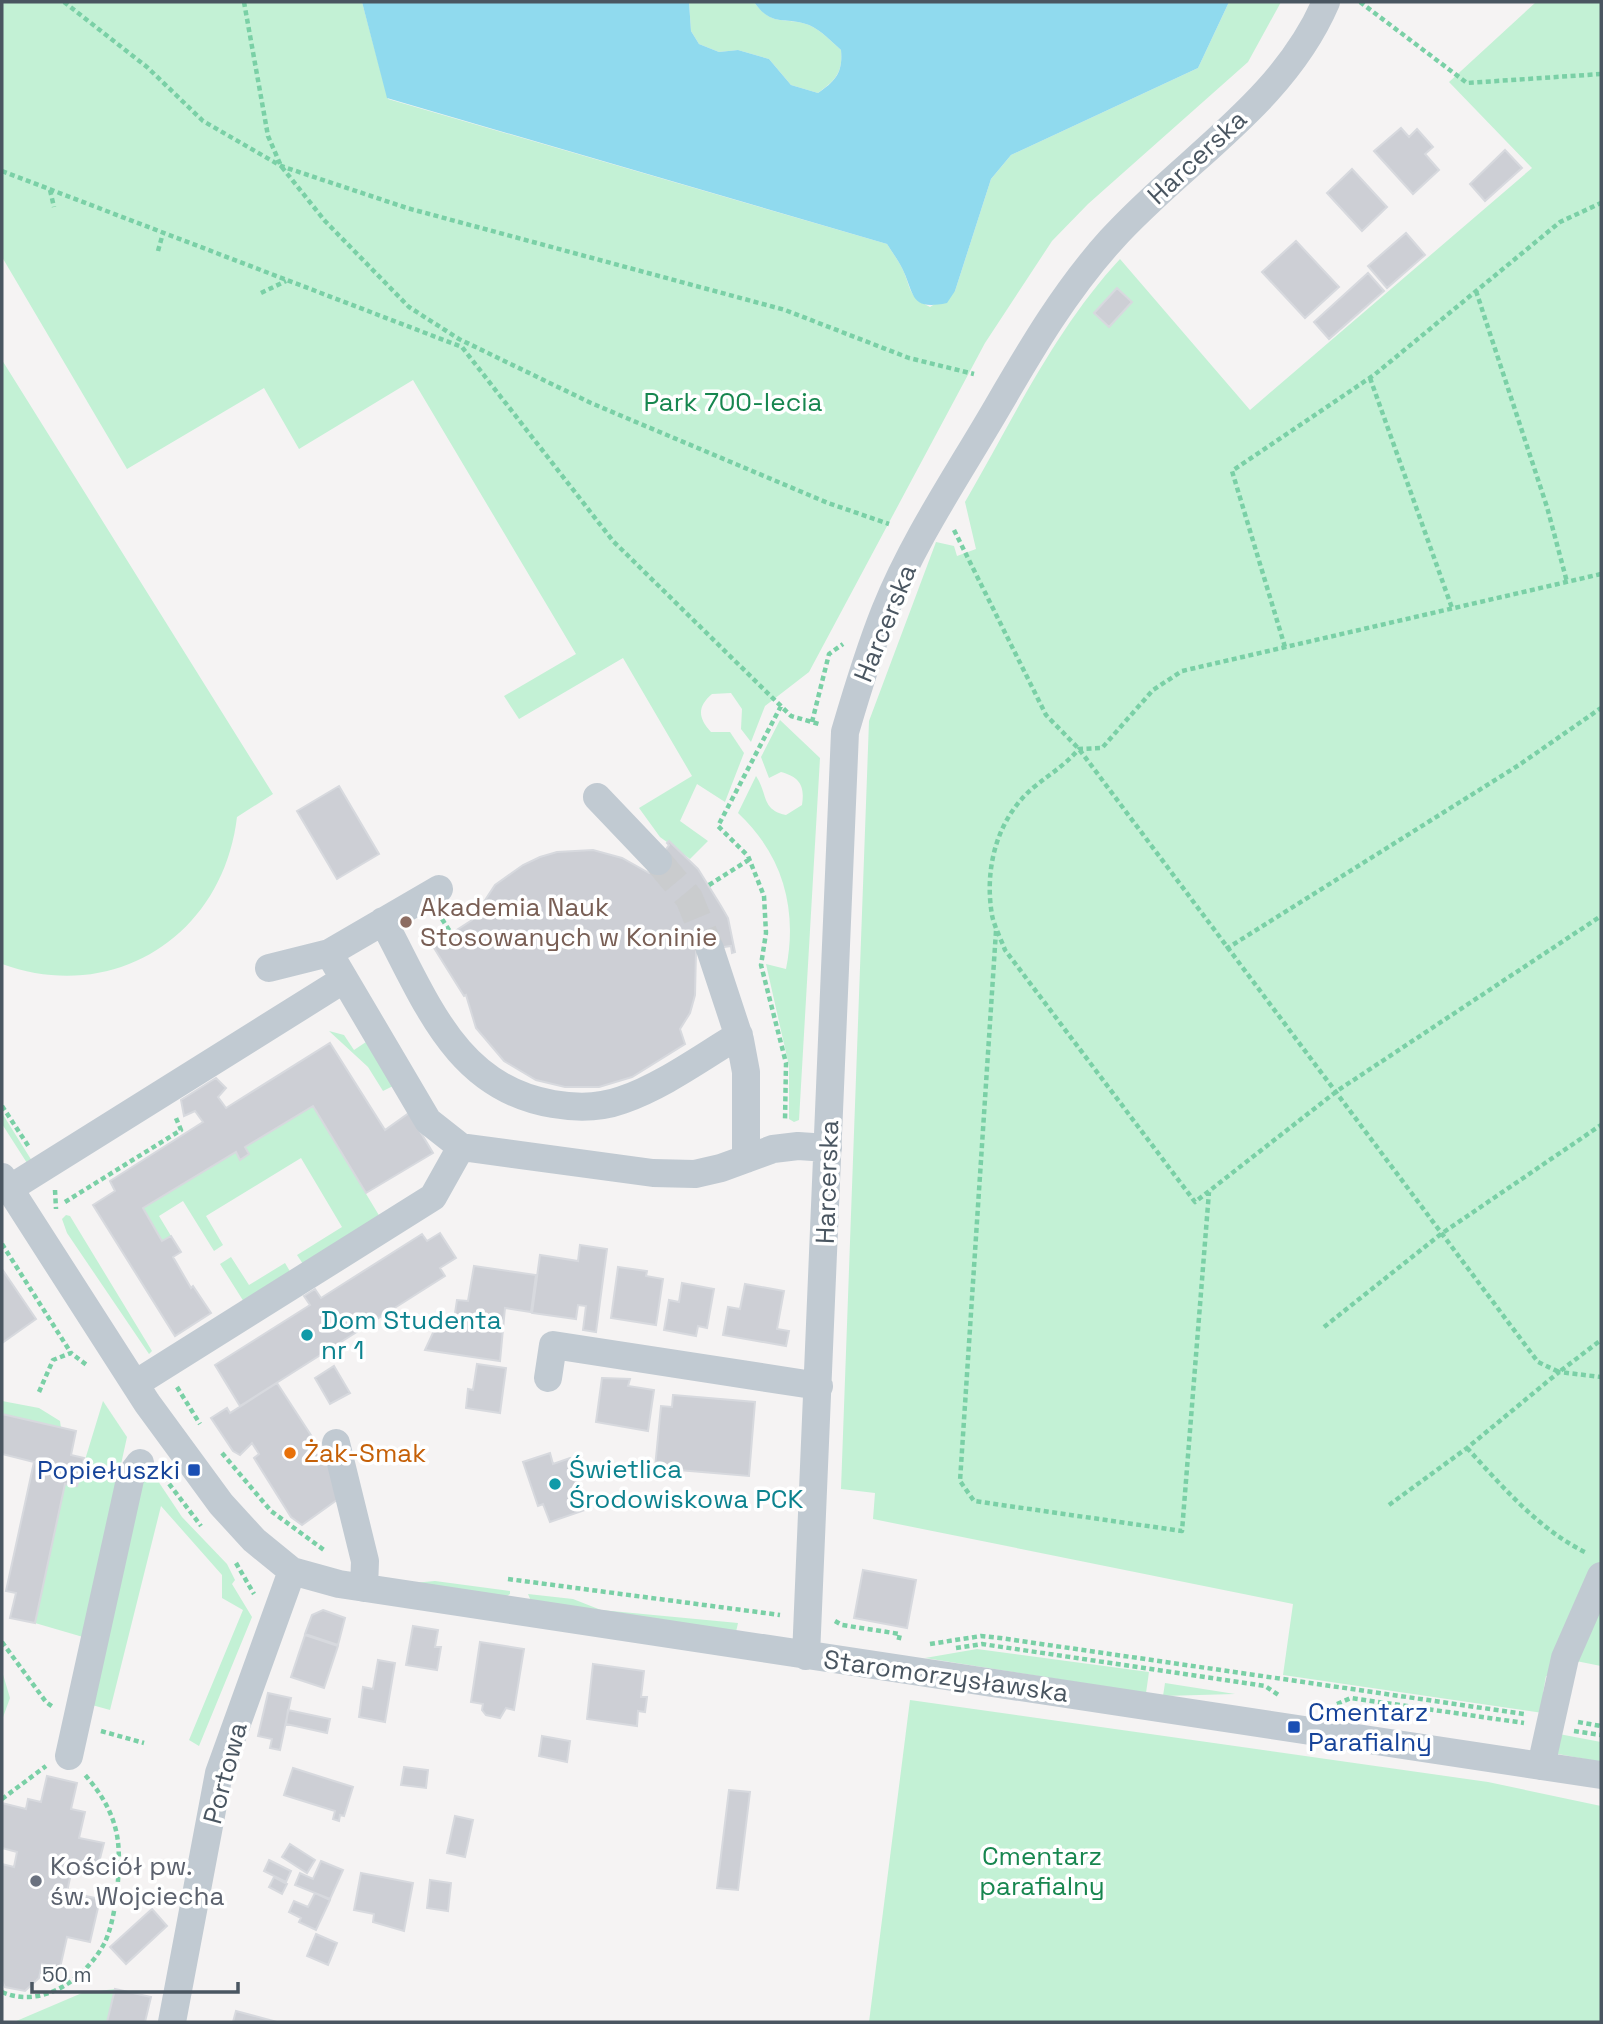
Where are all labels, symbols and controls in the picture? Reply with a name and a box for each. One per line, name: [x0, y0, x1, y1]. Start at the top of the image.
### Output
street label: Harcerska: [1140, 102, 1254, 212]
park label: Park 700-lecia: [643, 385, 823, 419]
street label: Harcerska: [846, 559, 924, 687]
place label: Akademia Nauk Stosowanych w Koninie: [420, 890, 717, 954]
marker: Akademia Nauk Stosowanych w Koninie: [398, 914, 414, 930]
street label: Harcerska: [808, 1119, 846, 1245]
place label: Dom Studenta nr 1: [321, 1303, 502, 1367]
marker: Dom Studenta nr 1: [299, 1327, 315, 1343]
place label: Żak-Smak: [304, 1436, 426, 1470]
marker: Żak-Smak: [282, 1445, 298, 1461]
place label: Świetlica Środowiskowa PCK: [569, 1452, 803, 1516]
place label: Popiełuszki: [37, 1453, 180, 1487]
marker: Popiełuszki: [186, 1462, 202, 1478]
marker: Świetlica Środowiskowa PCK: [547, 1476, 563, 1492]
street label: Staromorzysławska: [821, 1642, 1071, 1710]
place label: Cmentarz Parafialny: [1308, 1695, 1432, 1759]
street label: Portowa: [195, 1718, 255, 1828]
marker: Cmentarz Parafialny: [1286, 1719, 1302, 1735]
park label: Cmentarz parafialny: [979, 1839, 1105, 1903]
place label: Kościół pw. św. Wojciecha: [50, 1849, 224, 1913]
marker: Kościół pw. św. Wojciecha: [28, 1873, 44, 1889]
scale bar: [32, 1951, 238, 1995]
text: 50 m: [42, 1961, 92, 1988]

